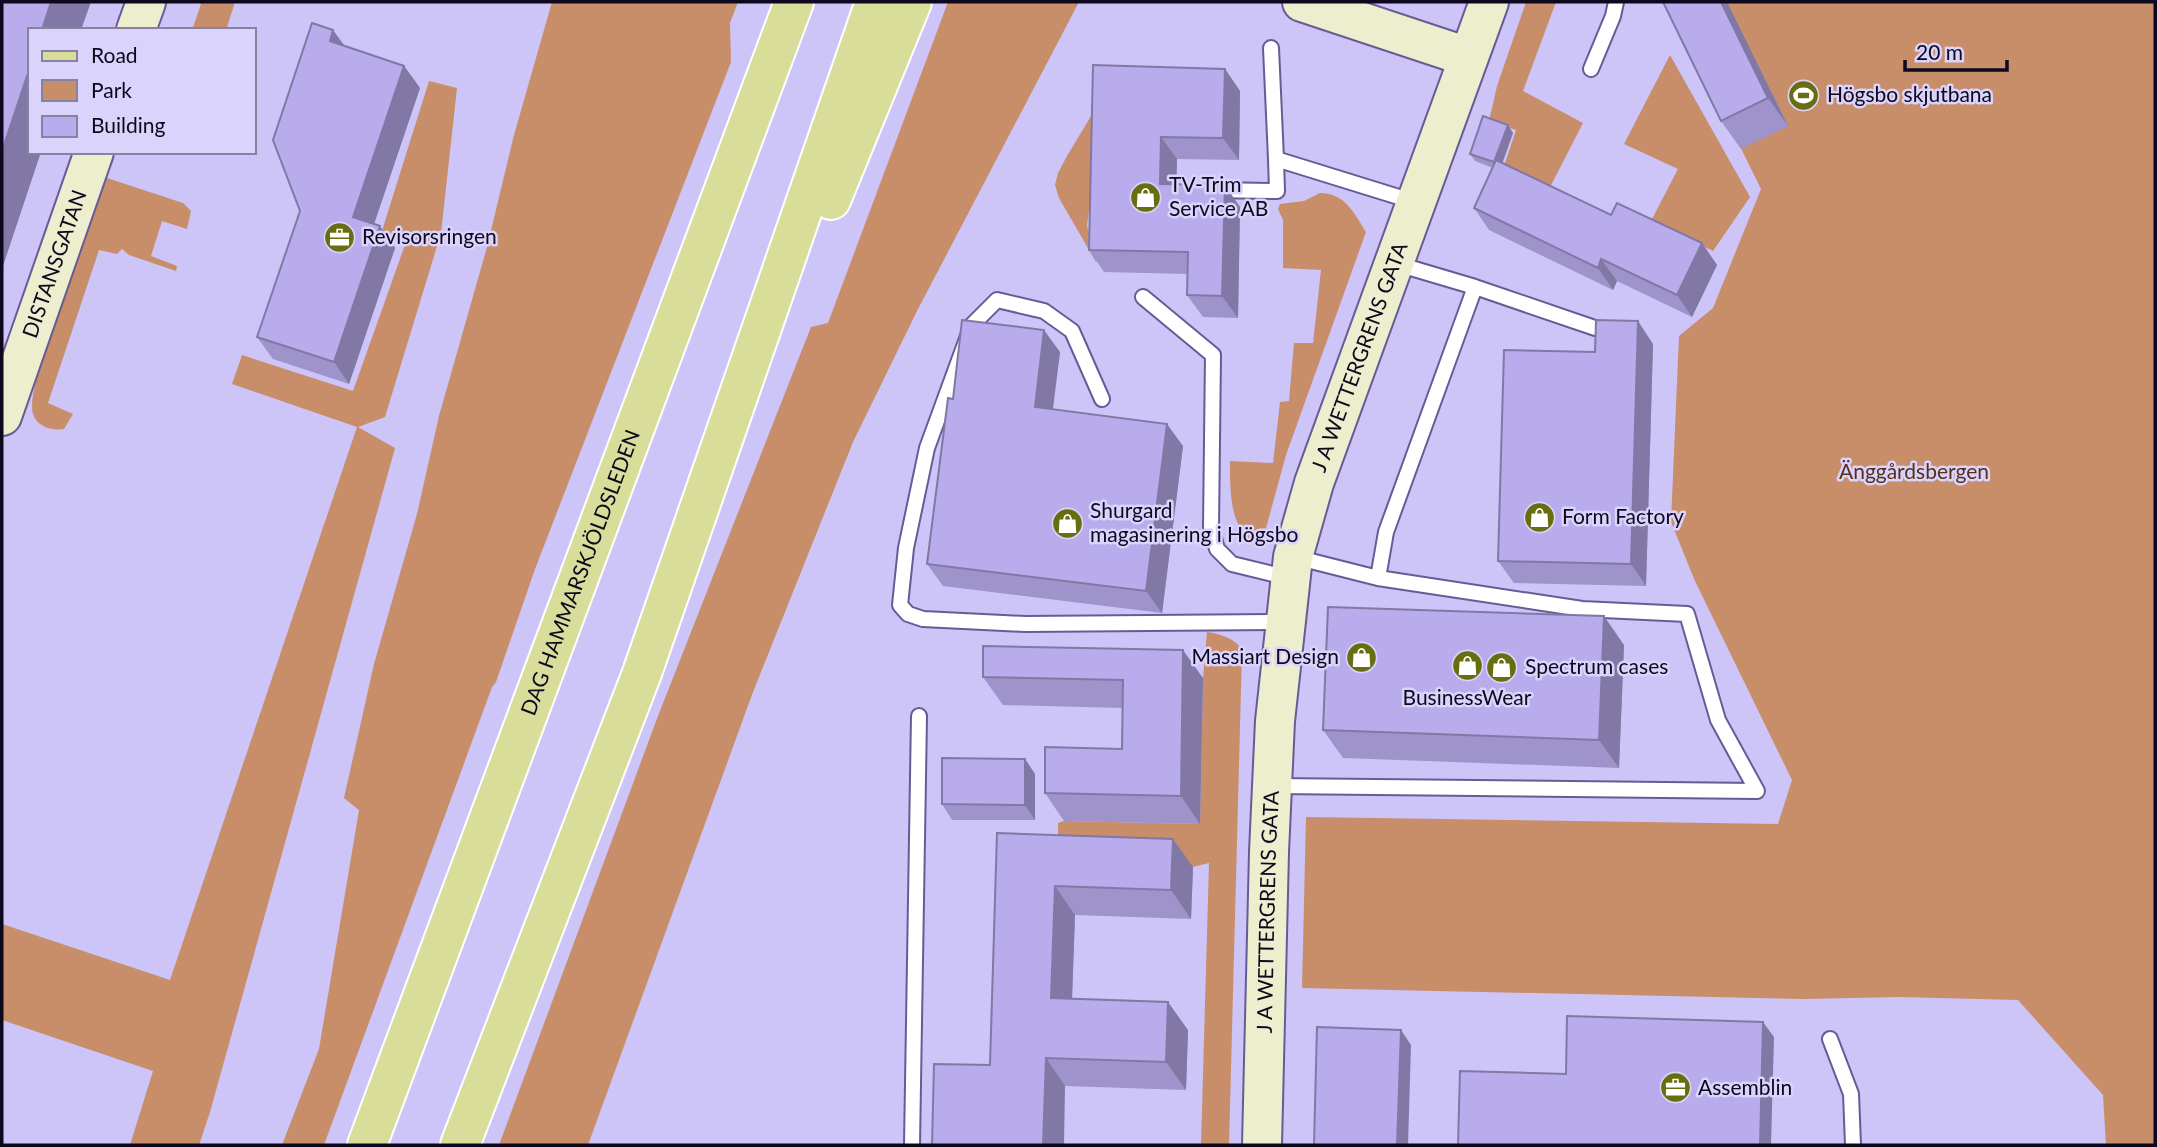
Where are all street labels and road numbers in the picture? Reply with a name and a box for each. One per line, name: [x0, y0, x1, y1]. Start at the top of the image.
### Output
street label: DISTANSGATAN: [16, 186, 91, 341]
street label: J A WETTERGRENS GATA: [1305, 238, 1412, 475]
street label: DAG HAMMARSKJÖLDSLEDEN: [515, 426, 644, 718]
street label: J A WETTERGRENS GATA: [1251, 789, 1283, 1034]

